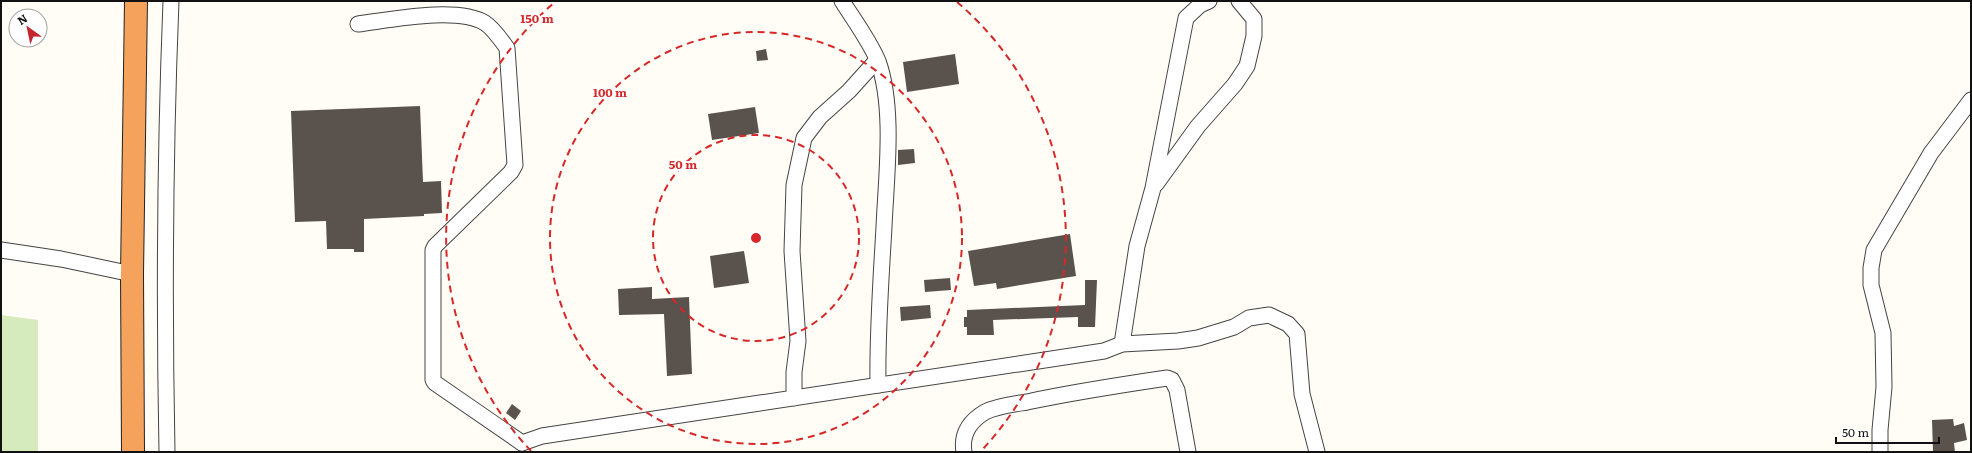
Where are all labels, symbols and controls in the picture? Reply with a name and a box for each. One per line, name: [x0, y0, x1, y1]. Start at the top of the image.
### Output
north arrow: [8, 8, 48, 48]
text: 150 m: [520, 9, 554, 27]
text: N: [14, 10, 30, 28]
text: 100 m: [593, 83, 627, 101]
text: 50 m: [669, 155, 697, 173]
centre of rings: [749, 231, 763, 245]
scale bar: [1836, 419, 1939, 445]
text: 50 m: [1842, 423, 1869, 441]

